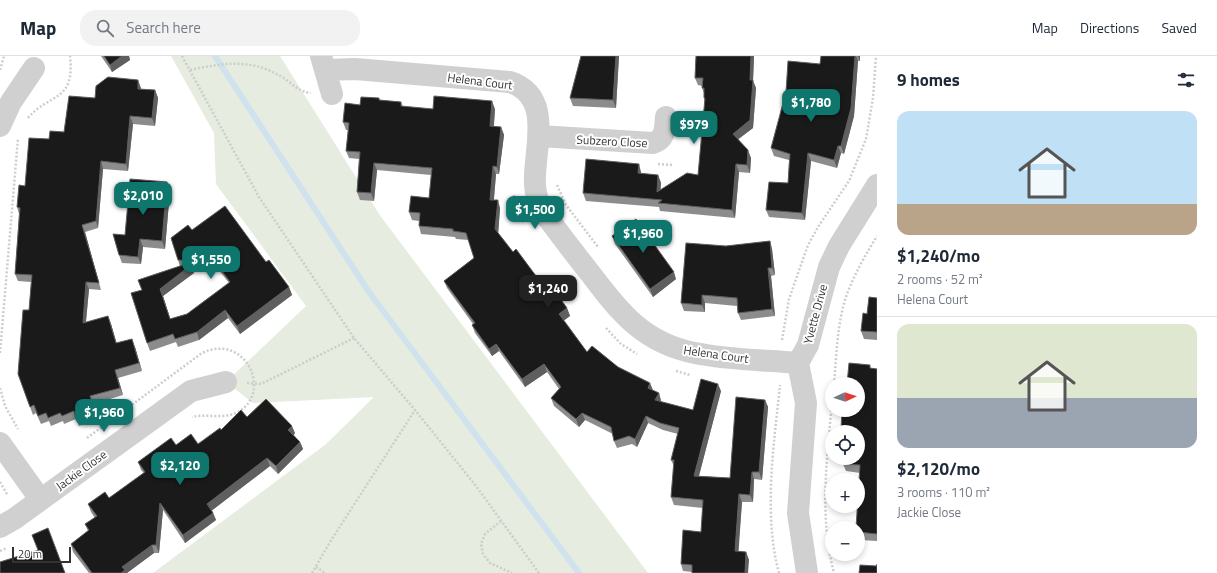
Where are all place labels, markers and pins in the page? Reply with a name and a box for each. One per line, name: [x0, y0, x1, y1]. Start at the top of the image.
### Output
pin: $1,780: [778, 89, 844, 123]
pin: $979: [670, 111, 718, 145]
pin: $2,010: [110, 182, 176, 216]
pin: $1,500: [502, 196, 568, 230]
pin: $1,960: [610, 220, 676, 254]
pin: $1,550: [178, 246, 244, 280]
pin: $1,240: [515, 275, 581, 309]
pin: $1,960: [71, 399, 137, 433]
pin: $2,120: [147, 452, 213, 486]

